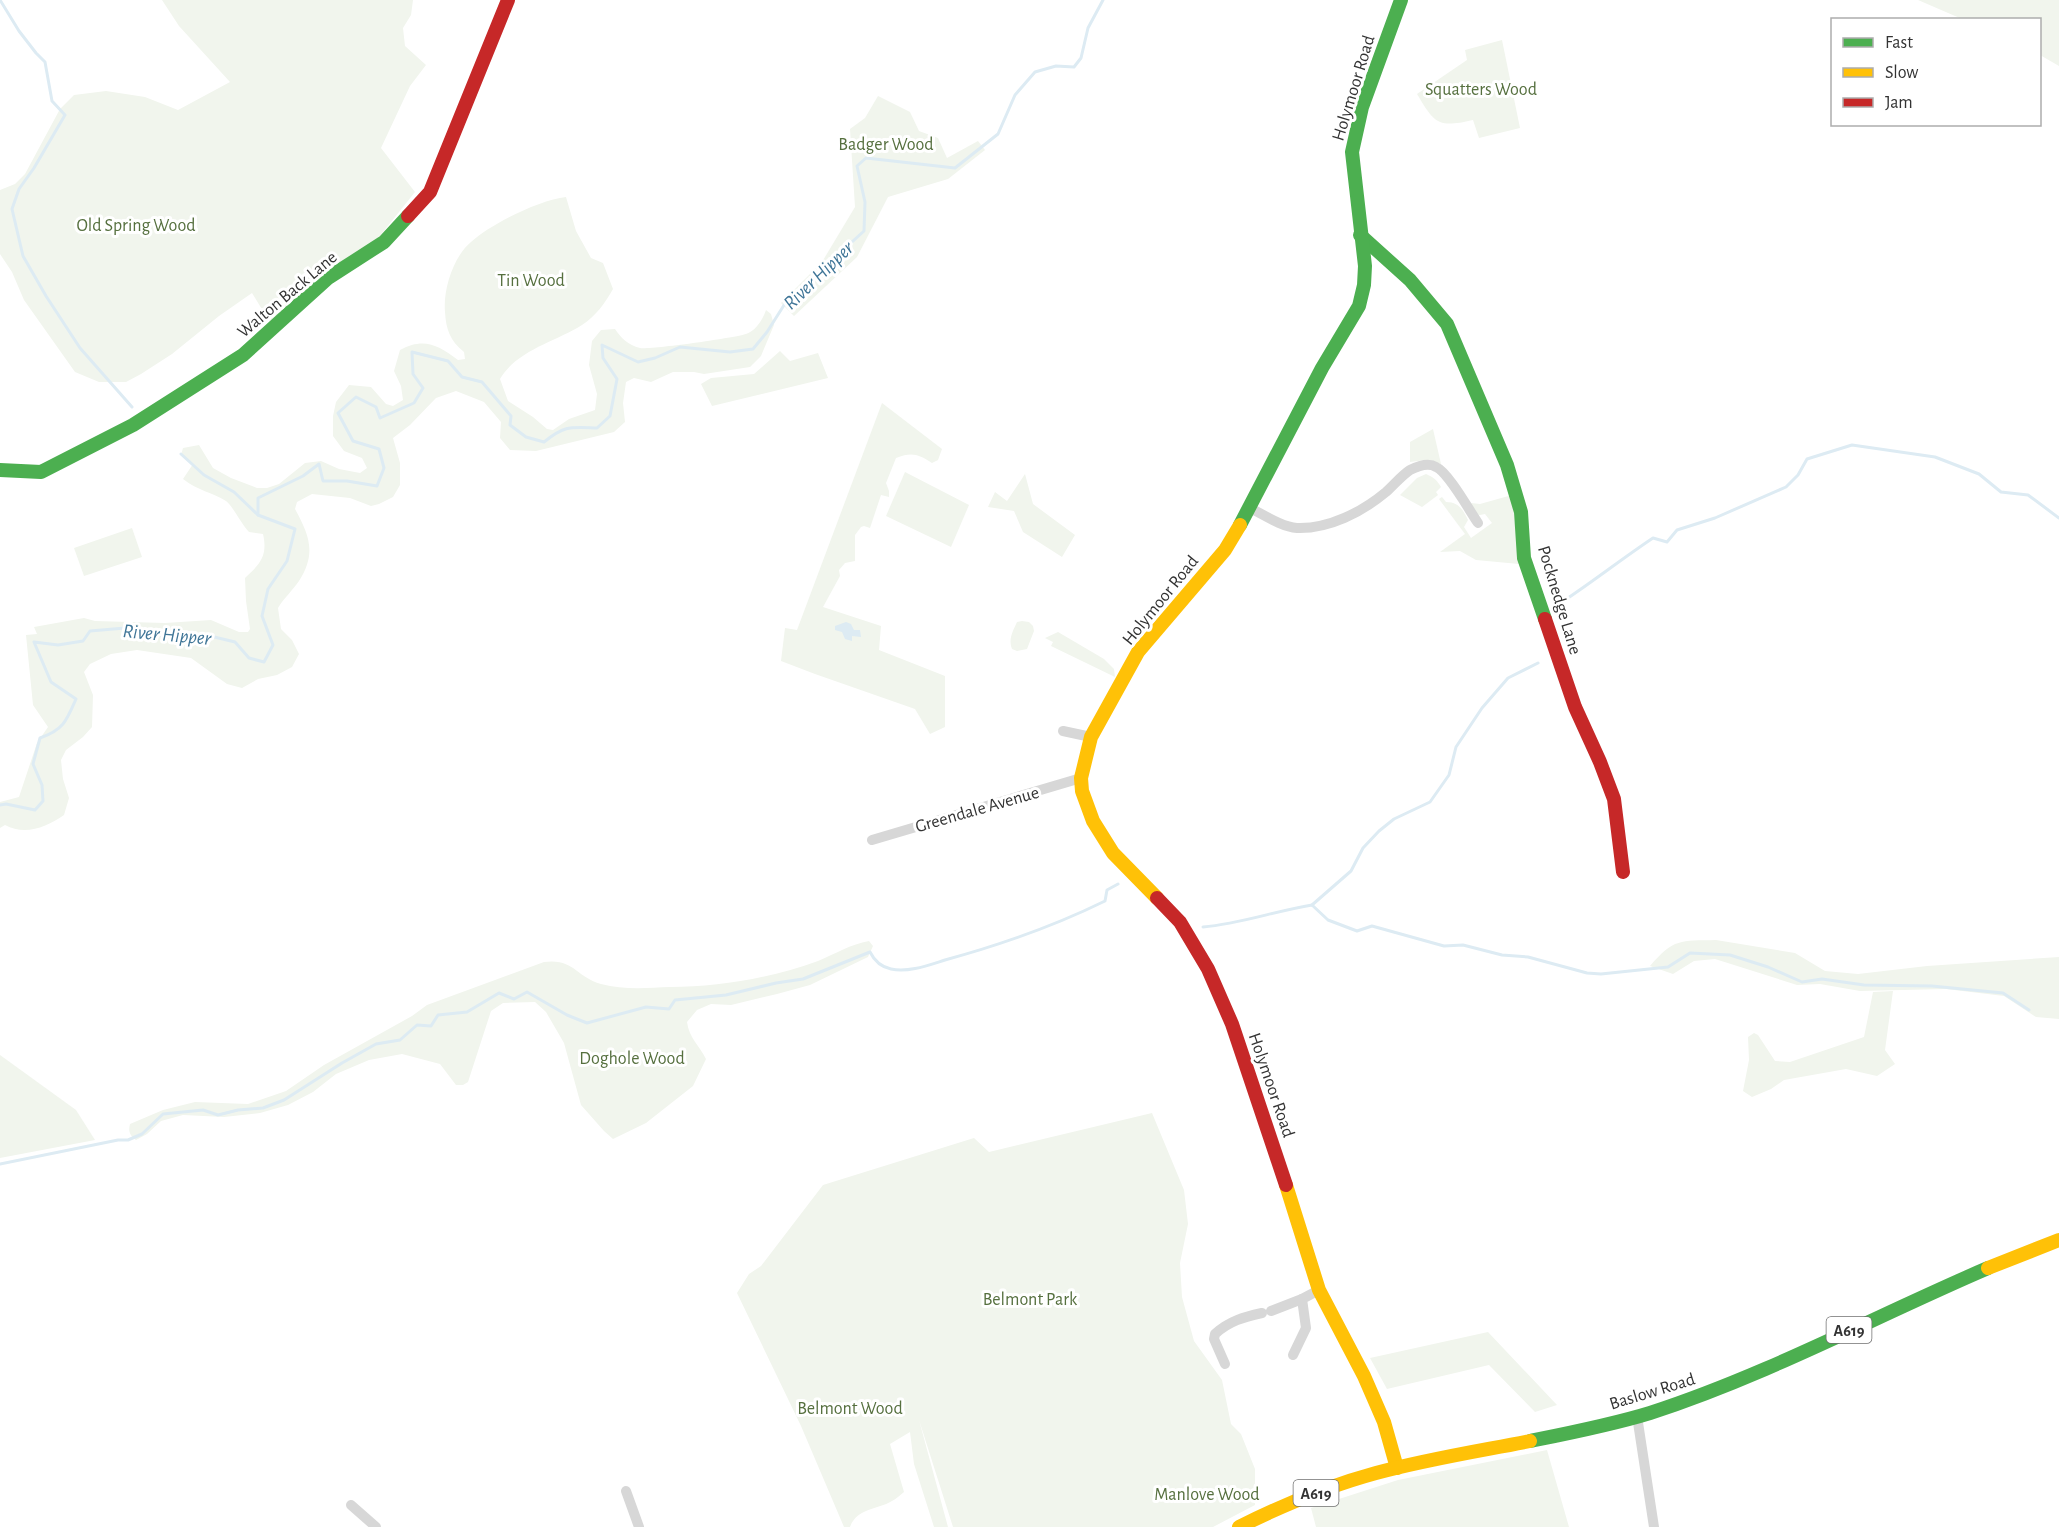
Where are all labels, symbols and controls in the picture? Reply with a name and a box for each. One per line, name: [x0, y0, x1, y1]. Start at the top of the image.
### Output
legend: [1831, 18, 2041, 126]
street label: Holymoor Road: [1329, 33, 1379, 143]
text: Fast: [1885, 34, 1913, 52]
text: Slow: [1885, 64, 1918, 82]
park label: Squatters Wood: [1425, 81, 1537, 99]
text: Jam: [1885, 94, 1913, 112]
park label: Badger Wood: [838, 136, 934, 154]
park label: Old Spring Wood: [76, 217, 196, 235]
water label: River Hipper: [780, 237, 858, 314]
street label: Walton Back Lane: [235, 248, 341, 341]
park label: Tin Wood: [497, 272, 565, 290]
street label: Pocknedge Lane: [1534, 544, 1584, 657]
street label: Holymoor Road: [1119, 552, 1202, 649]
water label: River Hipper: [122, 621, 212, 649]
street label: Greendale Avenue: [913, 784, 1041, 836]
street label: Holymoor Road: [1245, 1031, 1297, 1140]
park label: Doghole Wood: [579, 1050, 685, 1068]
park label: Belmont Park: [983, 1291, 1078, 1309]
road number: A619: [1826, 1317, 1872, 1343]
street label: Baslow Road: [1607, 1370, 1697, 1414]
park label: Belmont Wood: [797, 1400, 903, 1418]
road number: A619: [1294, 1480, 1338, 1506]
park label: Manlove Wood: [1154, 1486, 1260, 1504]

